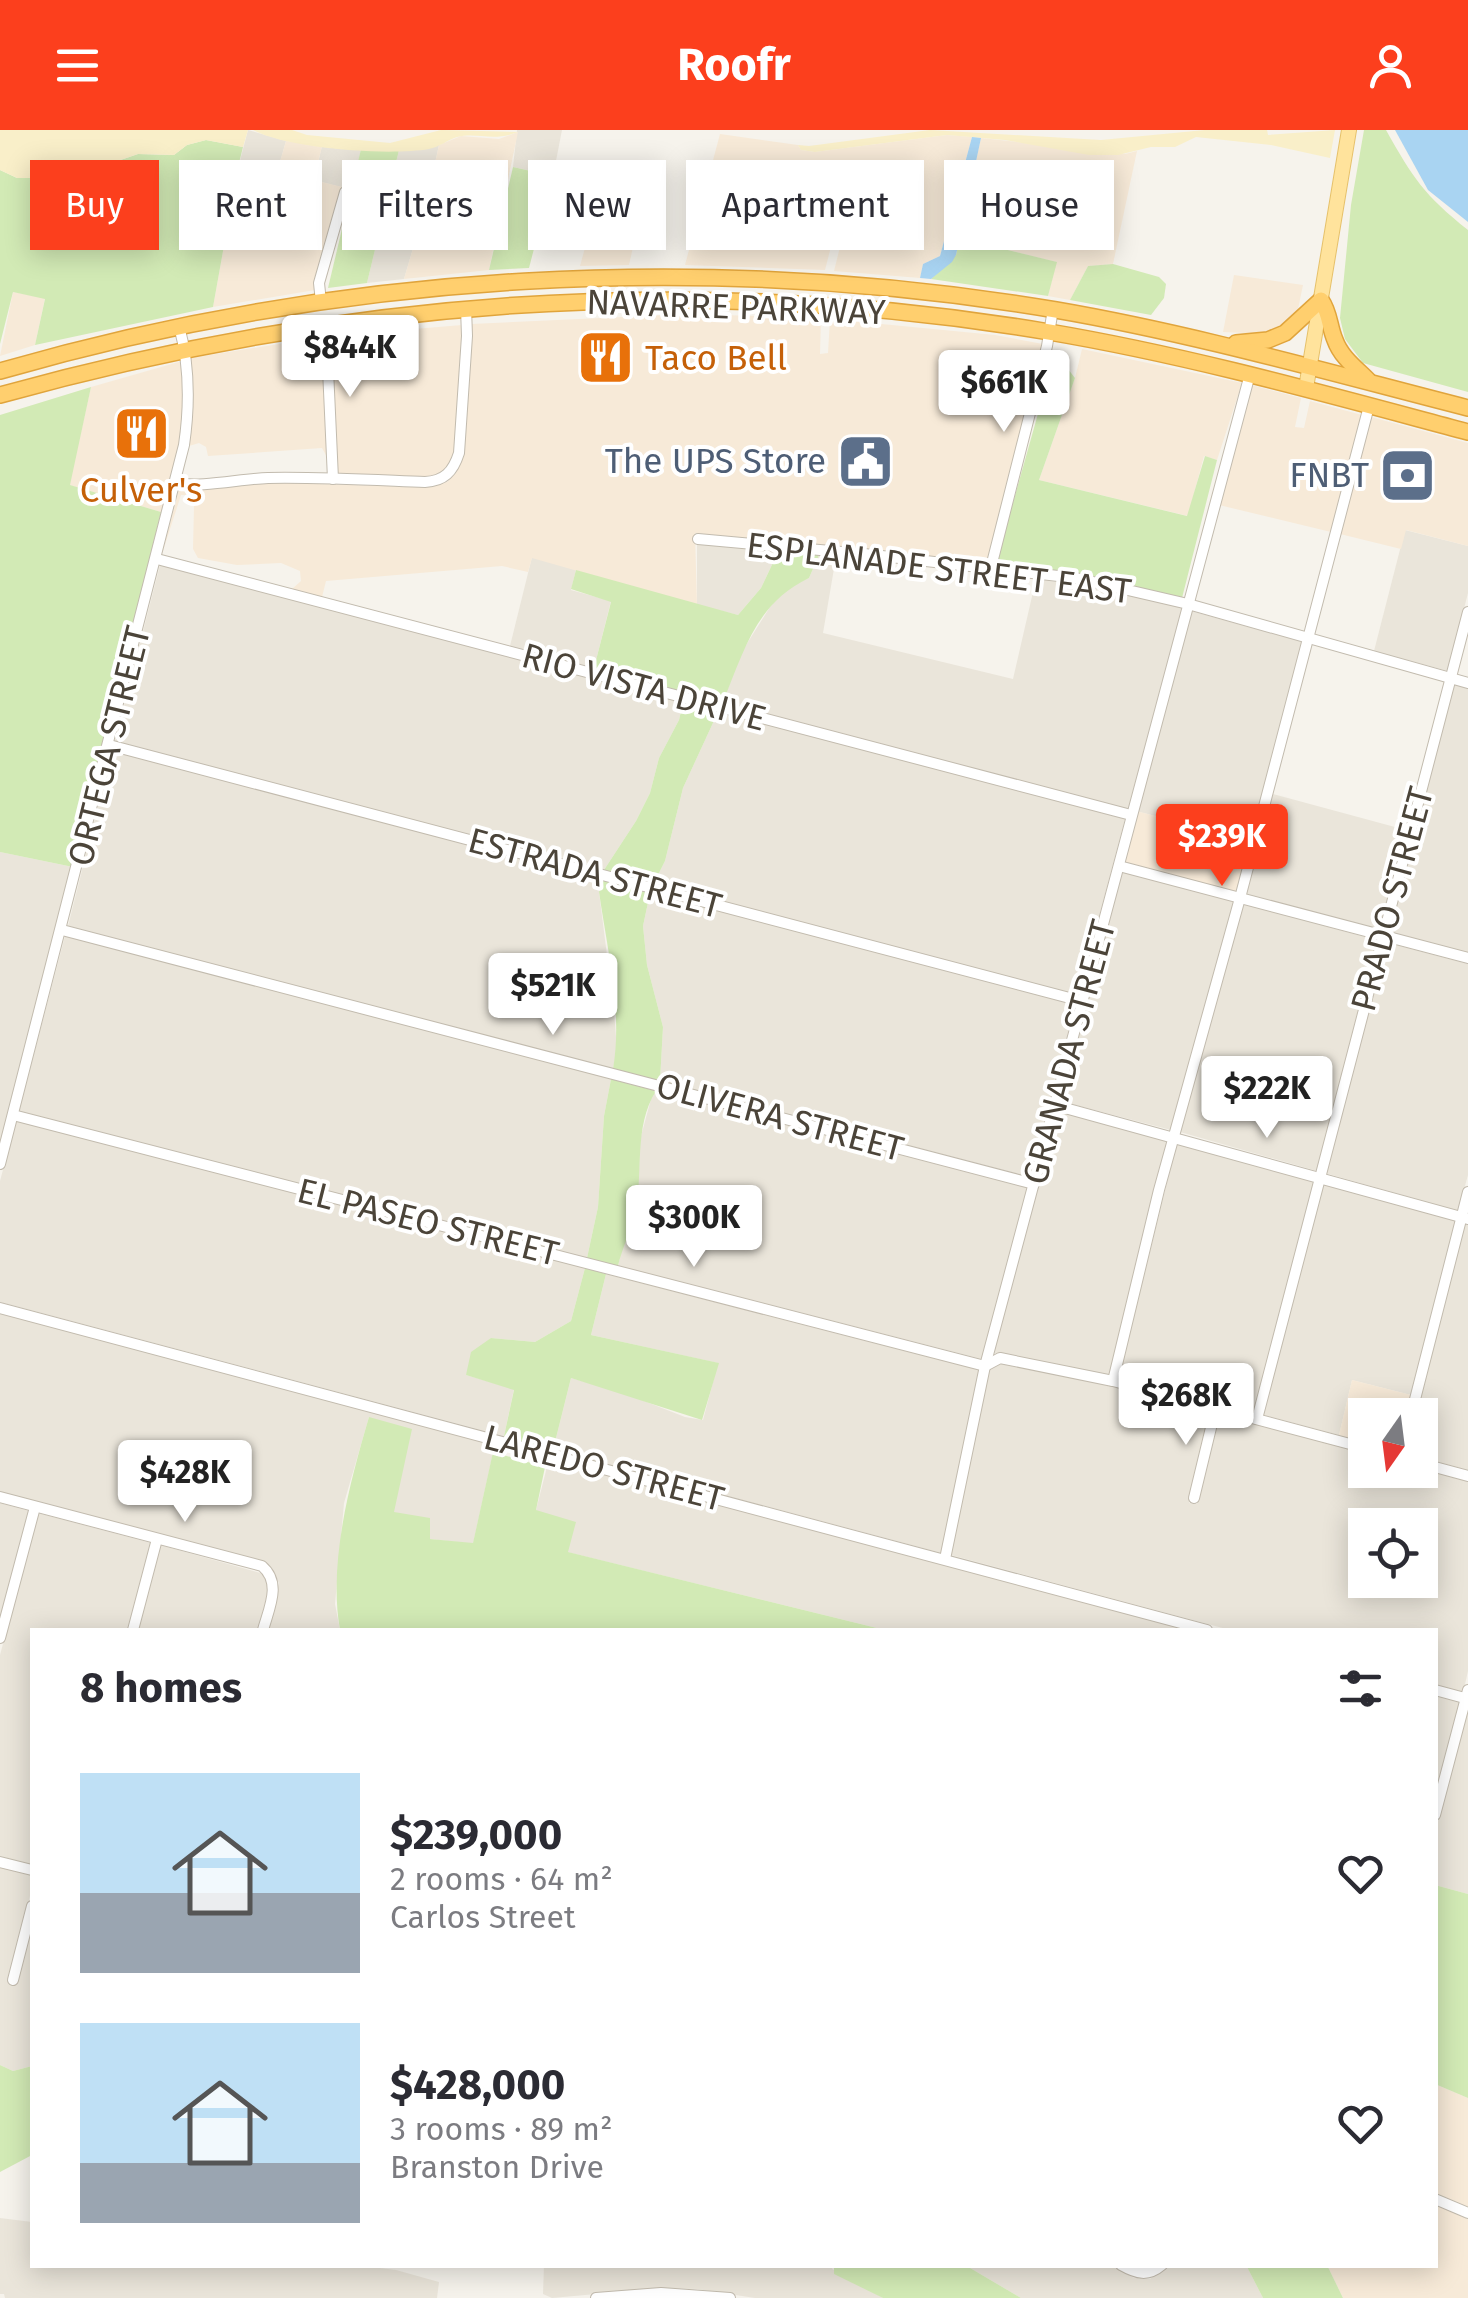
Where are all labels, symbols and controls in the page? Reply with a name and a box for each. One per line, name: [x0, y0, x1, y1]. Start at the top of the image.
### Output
icon: menu: [50, 38, 105, 93]
text: Roofr: [677, 38, 791, 92]
icon: person: [1363, 38, 1418, 93]
chip: Buy: [30, 160, 159, 250]
chip: Rent: [179, 160, 322, 250]
chip: Filters: [342, 160, 508, 250]
chip: New: [528, 160, 666, 250]
chip: Apartment: [686, 160, 924, 250]
chip: House: [944, 160, 1114, 250]
street label: NAVARRE PARKWAY: [586, 281, 887, 333]
pin: $844K: [280, 315, 420, 400]
text: $844K: [304, 328, 396, 366]
restaurant icon: Taco Bell: [576, 328, 636, 388]
place label: Taco Bell: [645, 337, 787, 379]
pin: $661K: [934, 350, 1074, 435]
text: $661K: [961, 363, 1047, 401]
restaurant icon: Culver's: [111, 404, 171, 464]
public building icon: The UPS Store: [835, 431, 895, 491]
place label: The UPS Store: [605, 440, 826, 482]
bank icon: FNBT: [1378, 445, 1438, 505]
place label: FNBT: [1289, 454, 1369, 496]
place label: Culver's: [80, 469, 202, 511]
street label: ESPLANADE STREET EAST: [744, 524, 1134, 612]
street label: ORTEGA STREET: [59, 622, 159, 870]
street label: RIO VISTA DRIVE: [517, 634, 771, 740]
street label: PRADO STREET: [1342, 782, 1442, 1016]
pin: $239K: [1152, 804, 1292, 889]
text: $239K: [1178, 817, 1266, 855]
street label: ESTRADA STREET: [464, 819, 726, 927]
street label: GRANADA STREET: [1014, 915, 1124, 1189]
pin: $521K: [483, 953, 623, 1038]
text: $521K: [510, 966, 596, 1004]
pin: $222K: [1197, 1056, 1337, 1141]
street label: OLIVERA STREET: [652, 1064, 908, 1170]
text: $222K: [1223, 1069, 1311, 1107]
street label: EL PASEO STREET: [293, 1169, 563, 1275]
pin: $300K: [624, 1185, 764, 1270]
text: $300K: [648, 1198, 740, 1236]
pin: $268K: [1116, 1363, 1256, 1448]
text: $268K: [1141, 1376, 1231, 1414]
north arrow: [1348, 1398, 1438, 1488]
map controls: [1348, 1398, 1438, 1598]
street label: LAREDO STREET: [479, 1416, 729, 1520]
pin: $428K: [115, 1440, 255, 1525]
text: $428K: [140, 1453, 230, 1491]
button: locate: [1348, 1508, 1438, 1598]
icon: filters: [1333, 1661, 1388, 1716]
text: 8 homes: [80, 1663, 242, 1713]
text: $239,000: [390, 1810, 562, 1860]
icon: home: [160, 1813, 280, 1933]
icon: heart: [1333, 1846, 1388, 1901]
text: 2 rooms · 64 m²: [390, 1860, 613, 1898]
text: Carlos Street: [390, 1898, 576, 1936]
text: $428,000: [390, 2060, 565, 2110]
icon: home: [160, 2063, 280, 2183]
icon: heart: [1333, 2096, 1388, 2151]
text: 3 rooms · 89 m²: [390, 2110, 613, 2148]
text: Branston Drive: [390, 2148, 604, 2186]

